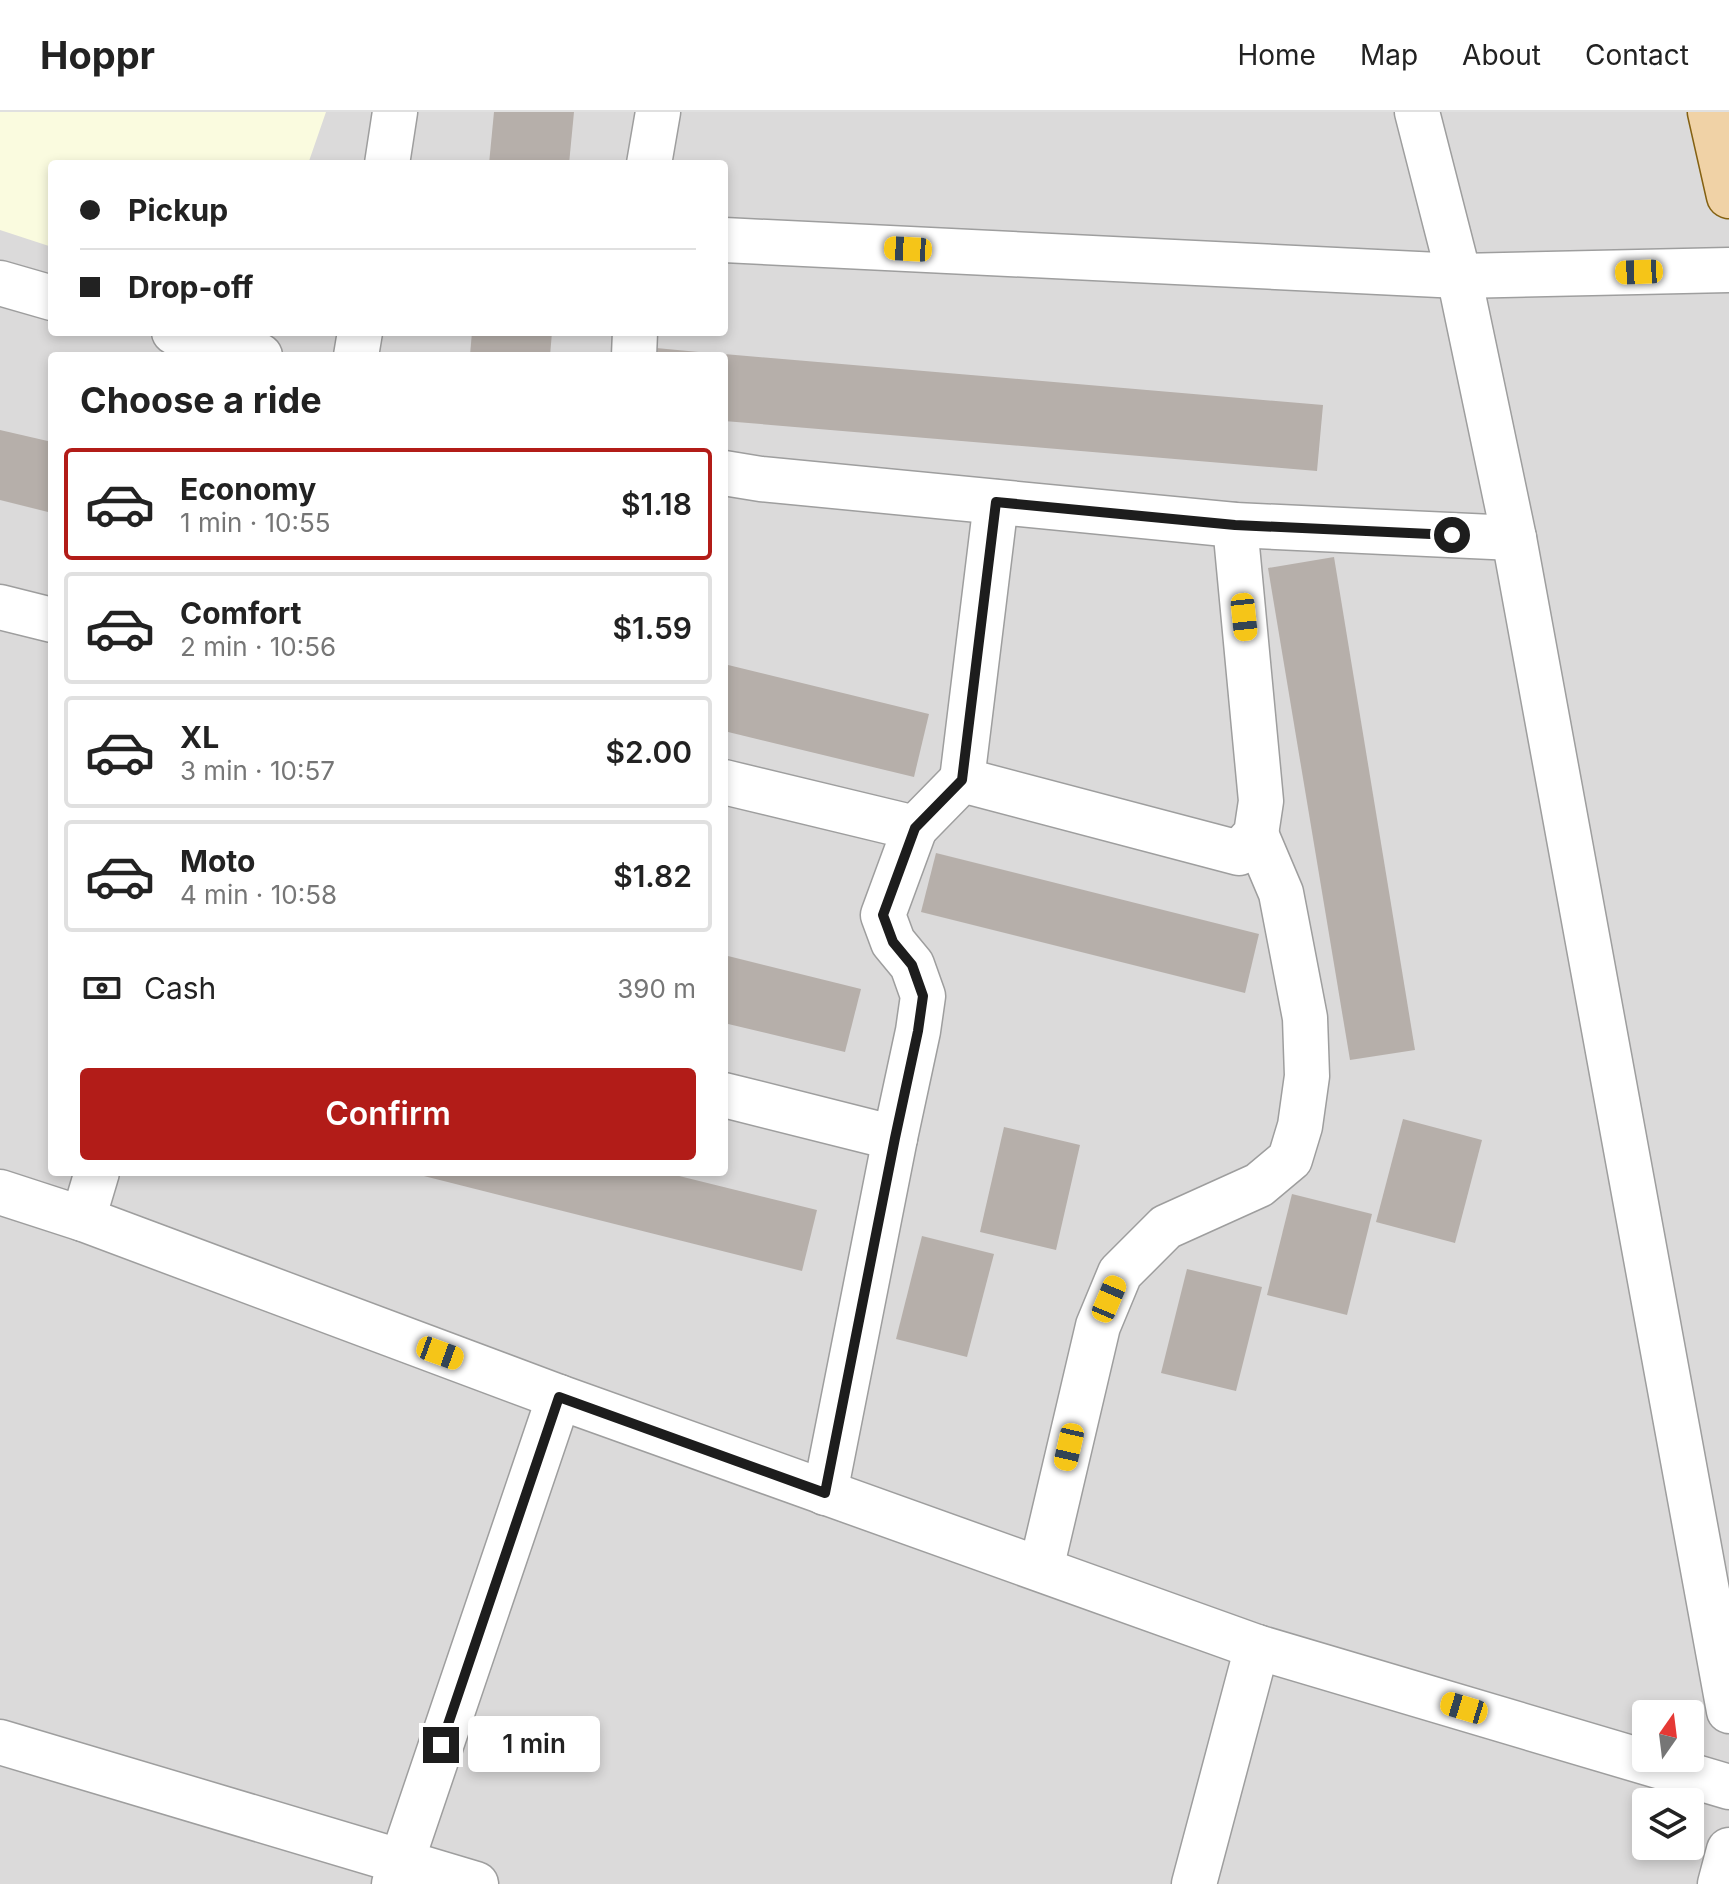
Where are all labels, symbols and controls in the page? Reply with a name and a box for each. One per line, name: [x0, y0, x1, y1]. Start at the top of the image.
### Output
text: Hoppr: [40, 32, 155, 78]
text: Home: [1237, 38, 1316, 72]
text: Map: [1360, 38, 1418, 72]
text: About: [1462, 38, 1541, 72]
text: Contact: [1585, 38, 1689, 72]
text: Pickup: [128, 192, 228, 228]
car: [883, 236, 933, 262]
car: [1615, 259, 1663, 285]
text: Drop-off: [128, 269, 254, 305]
text: Choose a ride: [80, 378, 322, 422]
icon: car: [84, 468, 156, 540]
text: Economy: [180, 471, 316, 507]
text: $1.18: [621, 486, 692, 522]
text: 1 min · 10:55: [180, 507, 331, 538]
route start: [1434, 517, 1470, 553]
icon: car: [84, 592, 156, 664]
car: [1230, 592, 1258, 642]
text: Comfort: [180, 595, 301, 631]
text: $1.59: [612, 610, 692, 646]
text: 2 min · 10:56: [180, 631, 336, 662]
icon: car: [84, 716, 156, 788]
text: XL: [180, 719, 219, 755]
text: $2.00: [605, 734, 692, 770]
text: 3 min · 10:57: [180, 755, 335, 786]
icon: car: [84, 840, 156, 912]
text: Moto: [180, 843, 255, 879]
text: $1.82: [613, 858, 692, 894]
text: 4 min · 10:58: [180, 879, 337, 910]
icon: cash: [80, 966, 124, 1010]
text: Cash: [144, 970, 216, 1006]
text: 390 m: [617, 973, 696, 1004]
button: Confirm: [80, 1068, 696, 1160]
car: [1089, 1272, 1129, 1326]
car: [413, 1334, 467, 1372]
car: [1052, 1421, 1086, 1473]
car: [1438, 1690, 1490, 1726]
north arrow: [1632, 1700, 1704, 1772]
map controls: [1632, 1700, 1704, 1860]
callout: 1 min: [469, 1717, 601, 1773]
route end: [423, 1727, 459, 1763]
text: 1 min: [502, 1728, 566, 1759]
button: layers: [1632, 1788, 1704, 1860]

